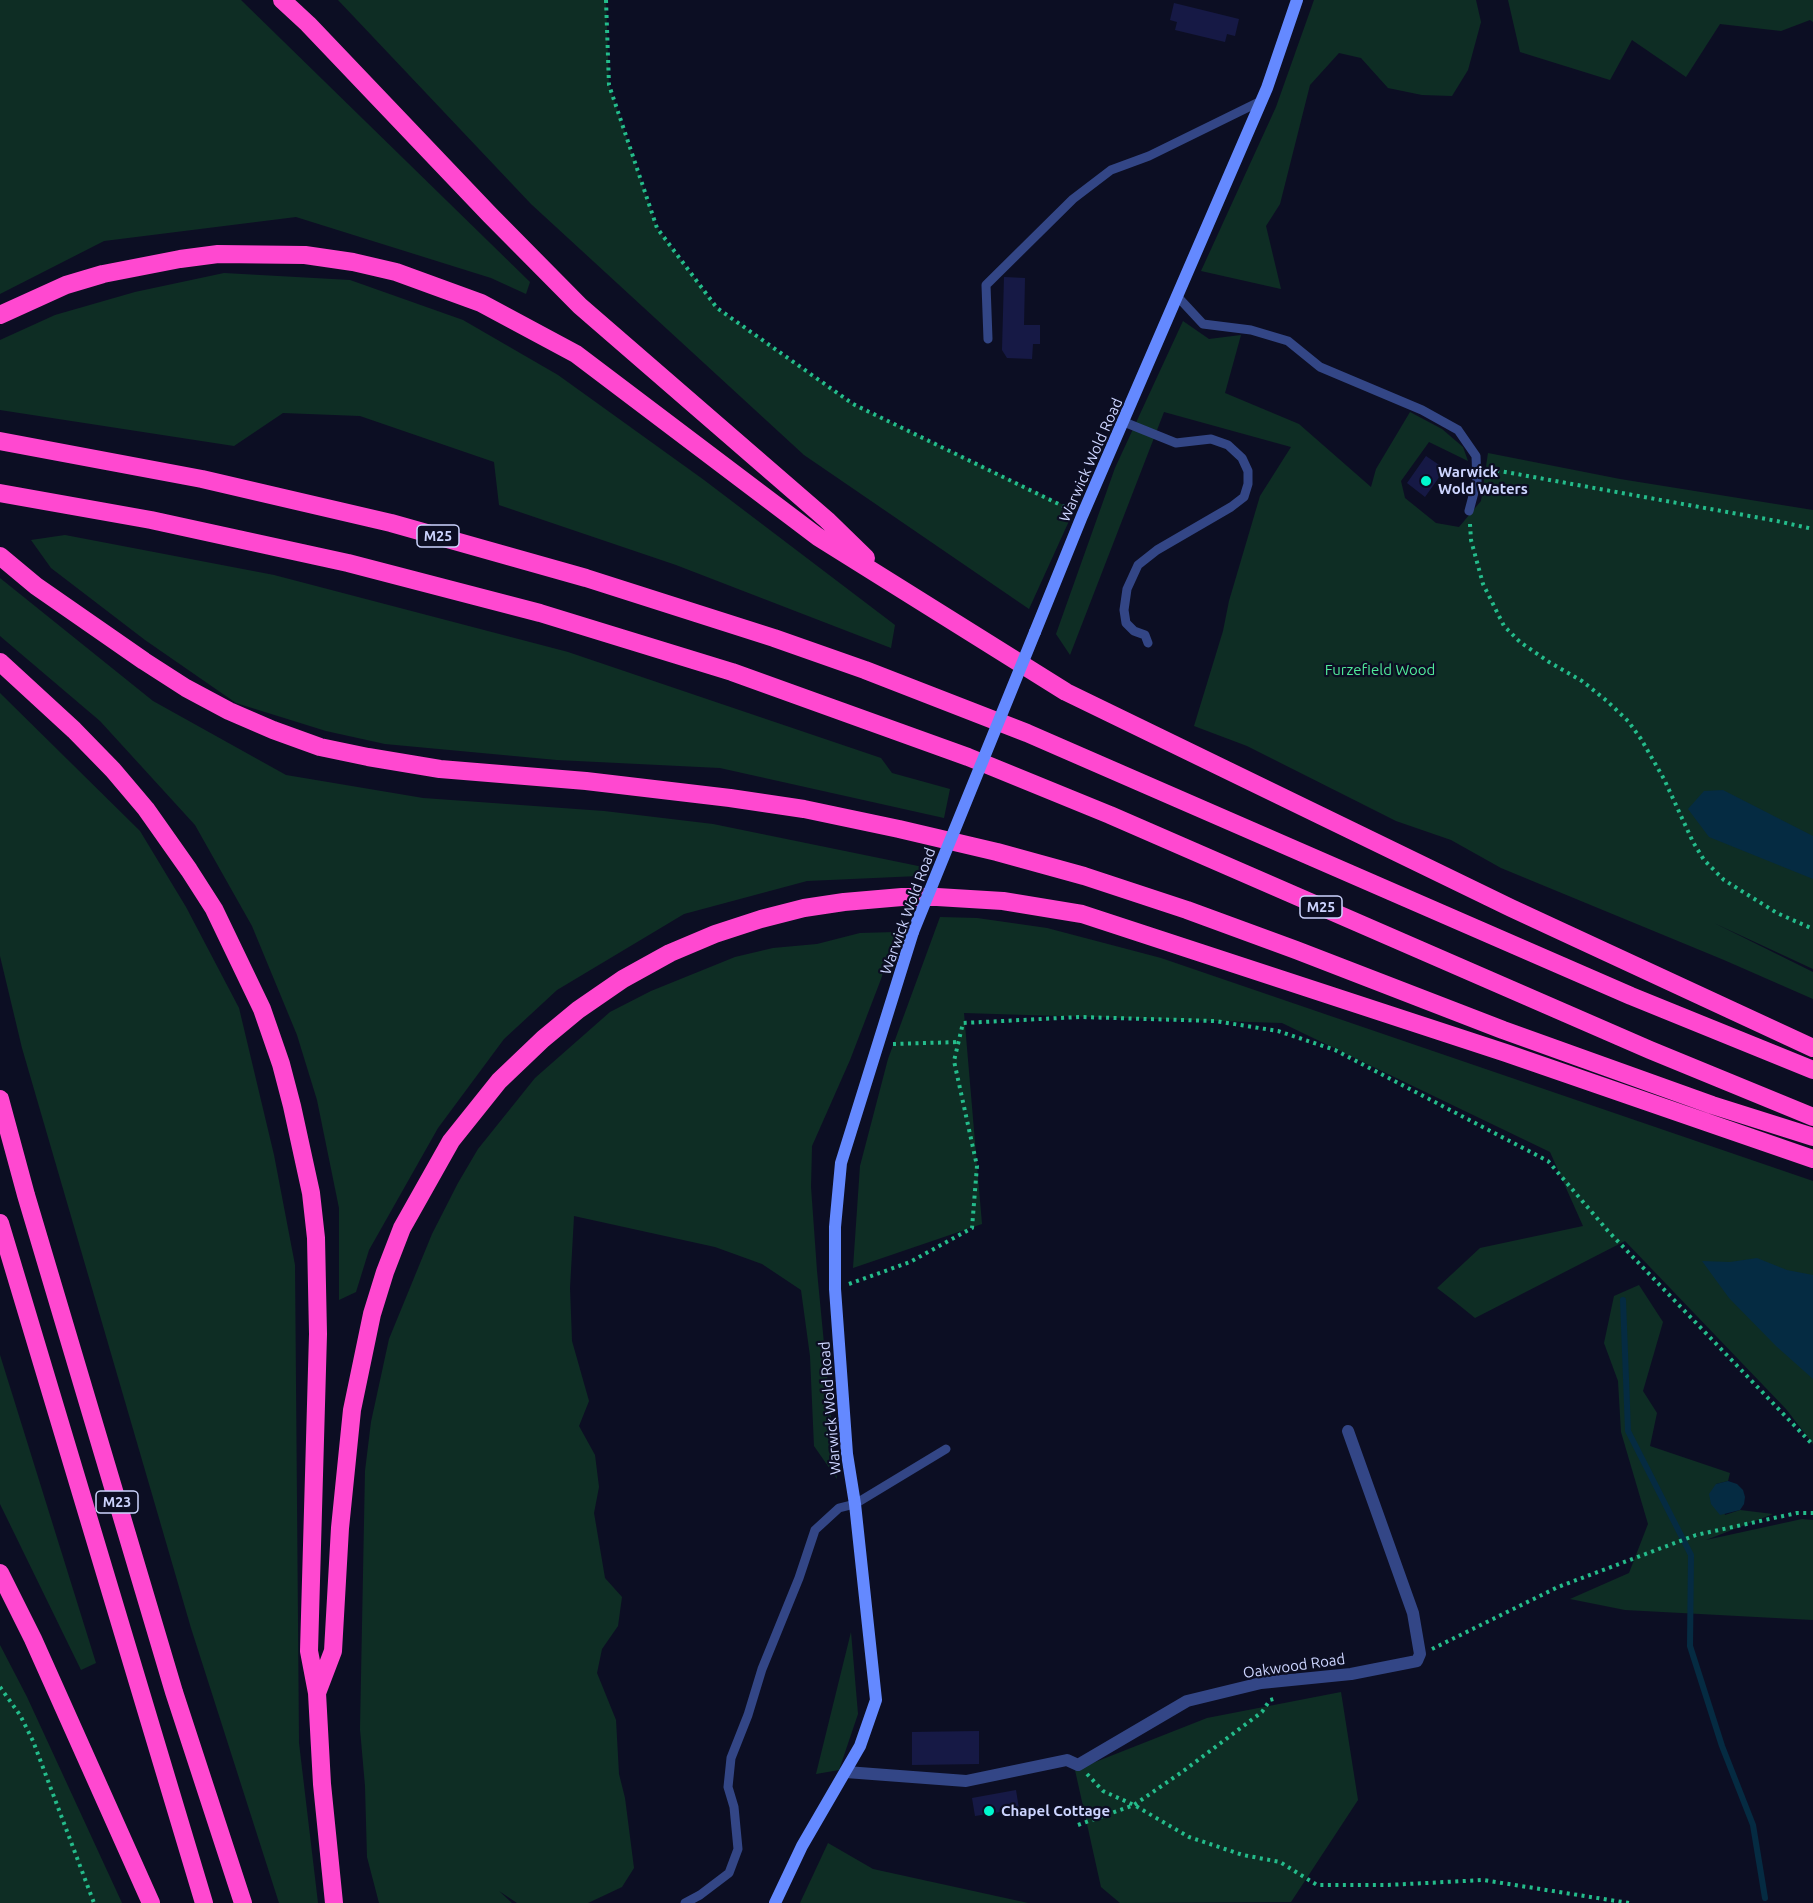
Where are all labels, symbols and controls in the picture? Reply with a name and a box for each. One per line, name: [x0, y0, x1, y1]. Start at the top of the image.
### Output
street label: Warwick Wold Road: [1056, 395, 1126, 525]
place label: Warwick Wold Waters: [1438, 463, 1528, 498]
marker: Warwick Wold Waters: [1419, 474, 1433, 488]
road number: M25: [417, 525, 459, 547]
park label: Furzefield Wood: [1325, 661, 1435, 679]
street label: Warwick Wold Road: [877, 845, 939, 977]
road number: M25: [1300, 896, 1342, 918]
street label: Warwick Wold Road: [815, 1341, 845, 1475]
road number: M23: [96, 1491, 138, 1513]
street label: Oakwood Road: [1242, 1650, 1346, 1682]
place label: Chapel Cottage: [1001, 1802, 1110, 1820]
marker: Chapel Cottage: [982, 1804, 996, 1818]

